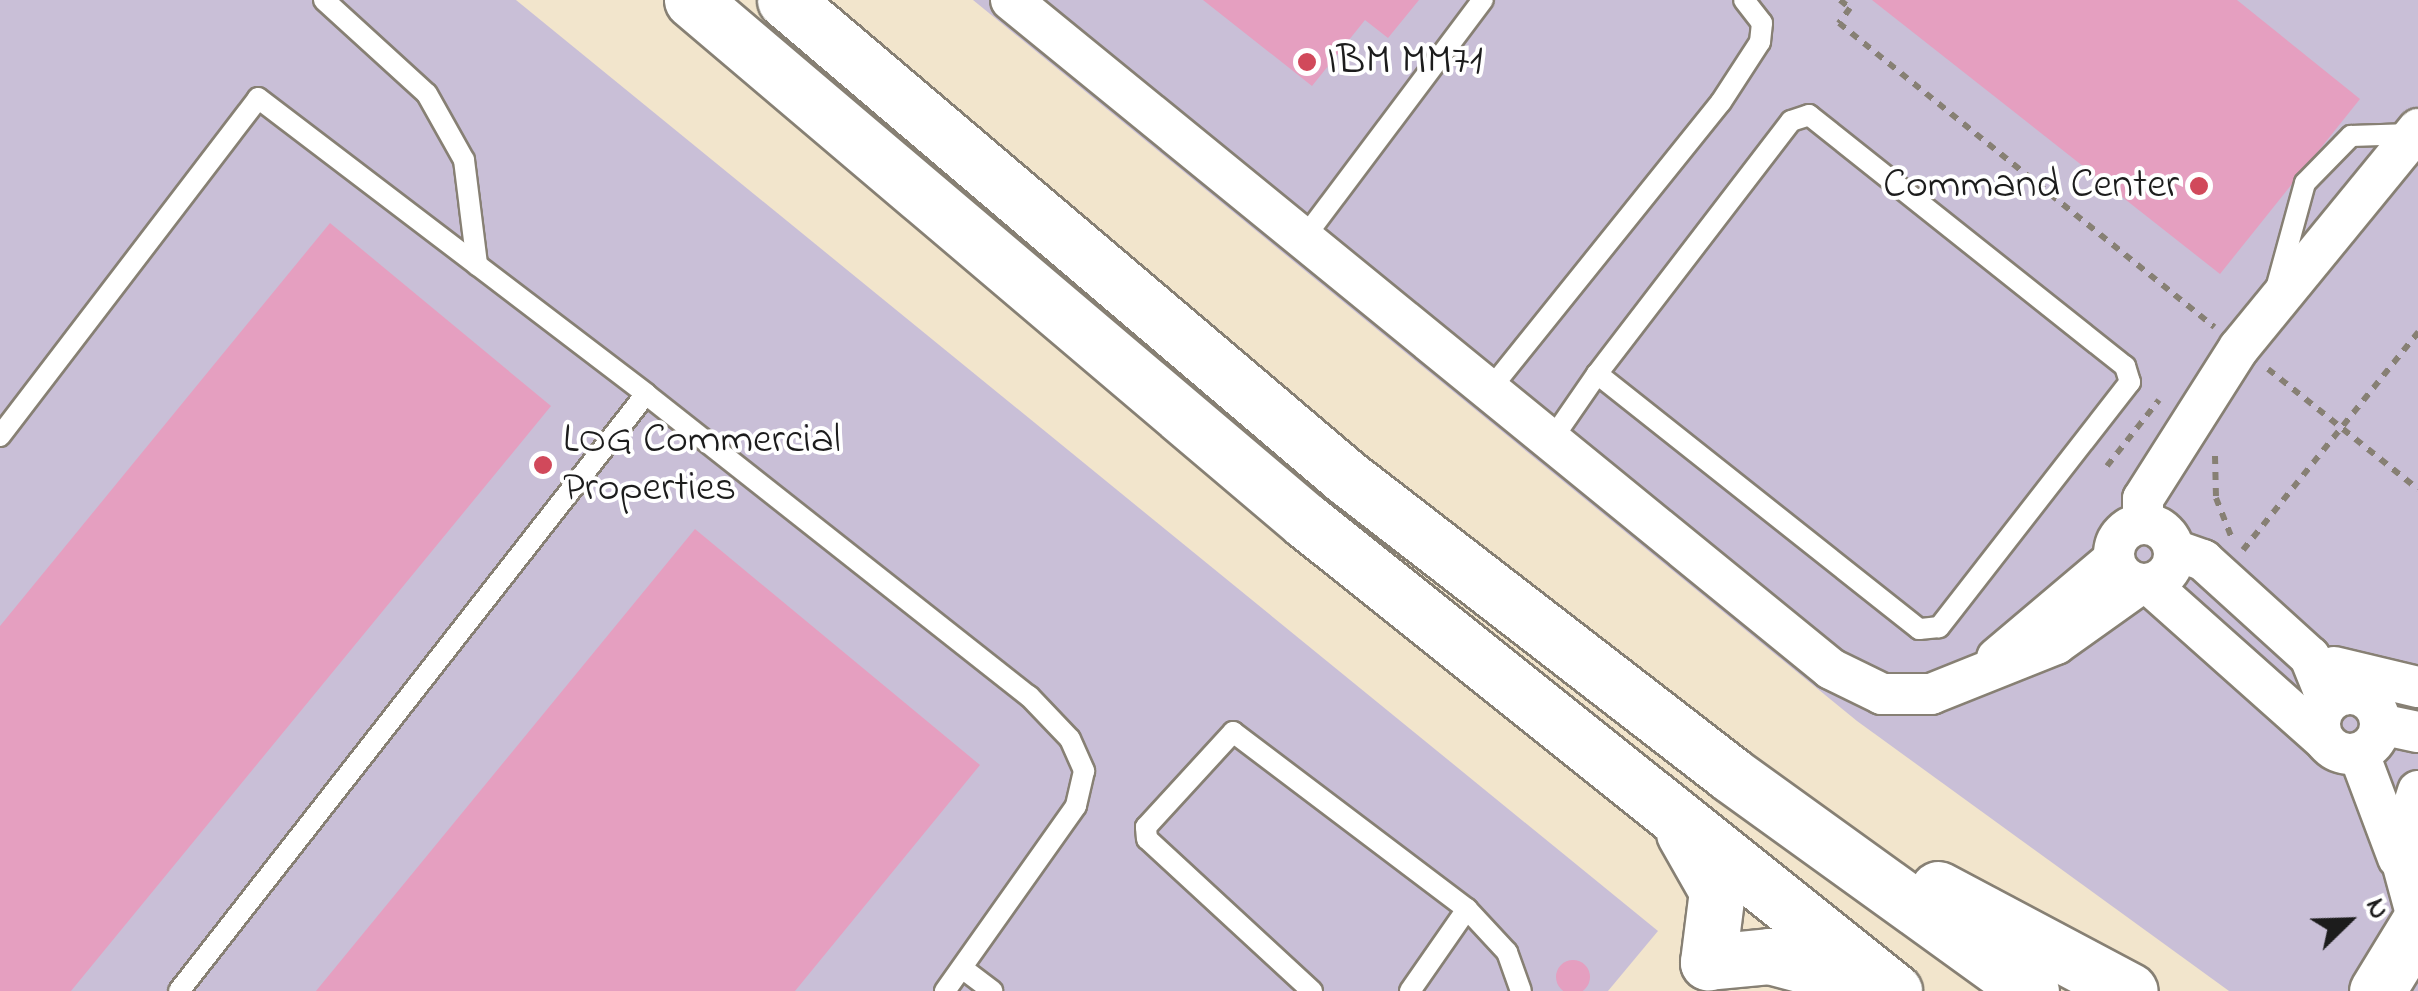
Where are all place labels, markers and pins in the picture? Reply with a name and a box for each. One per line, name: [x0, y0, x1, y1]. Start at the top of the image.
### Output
place label: IBM MM71: [1327, 37, 1483, 87]
marker: IBM MM71: [1296, 51, 1318, 73]
place label: Command Center: [1883, 161, 2179, 211]
marker: Command Center: [2188, 175, 2210, 197]
place label: LOG Commercial Properties: [563, 416, 841, 514]
marker: LOG Commercial Properties: [532, 454, 554, 476]

